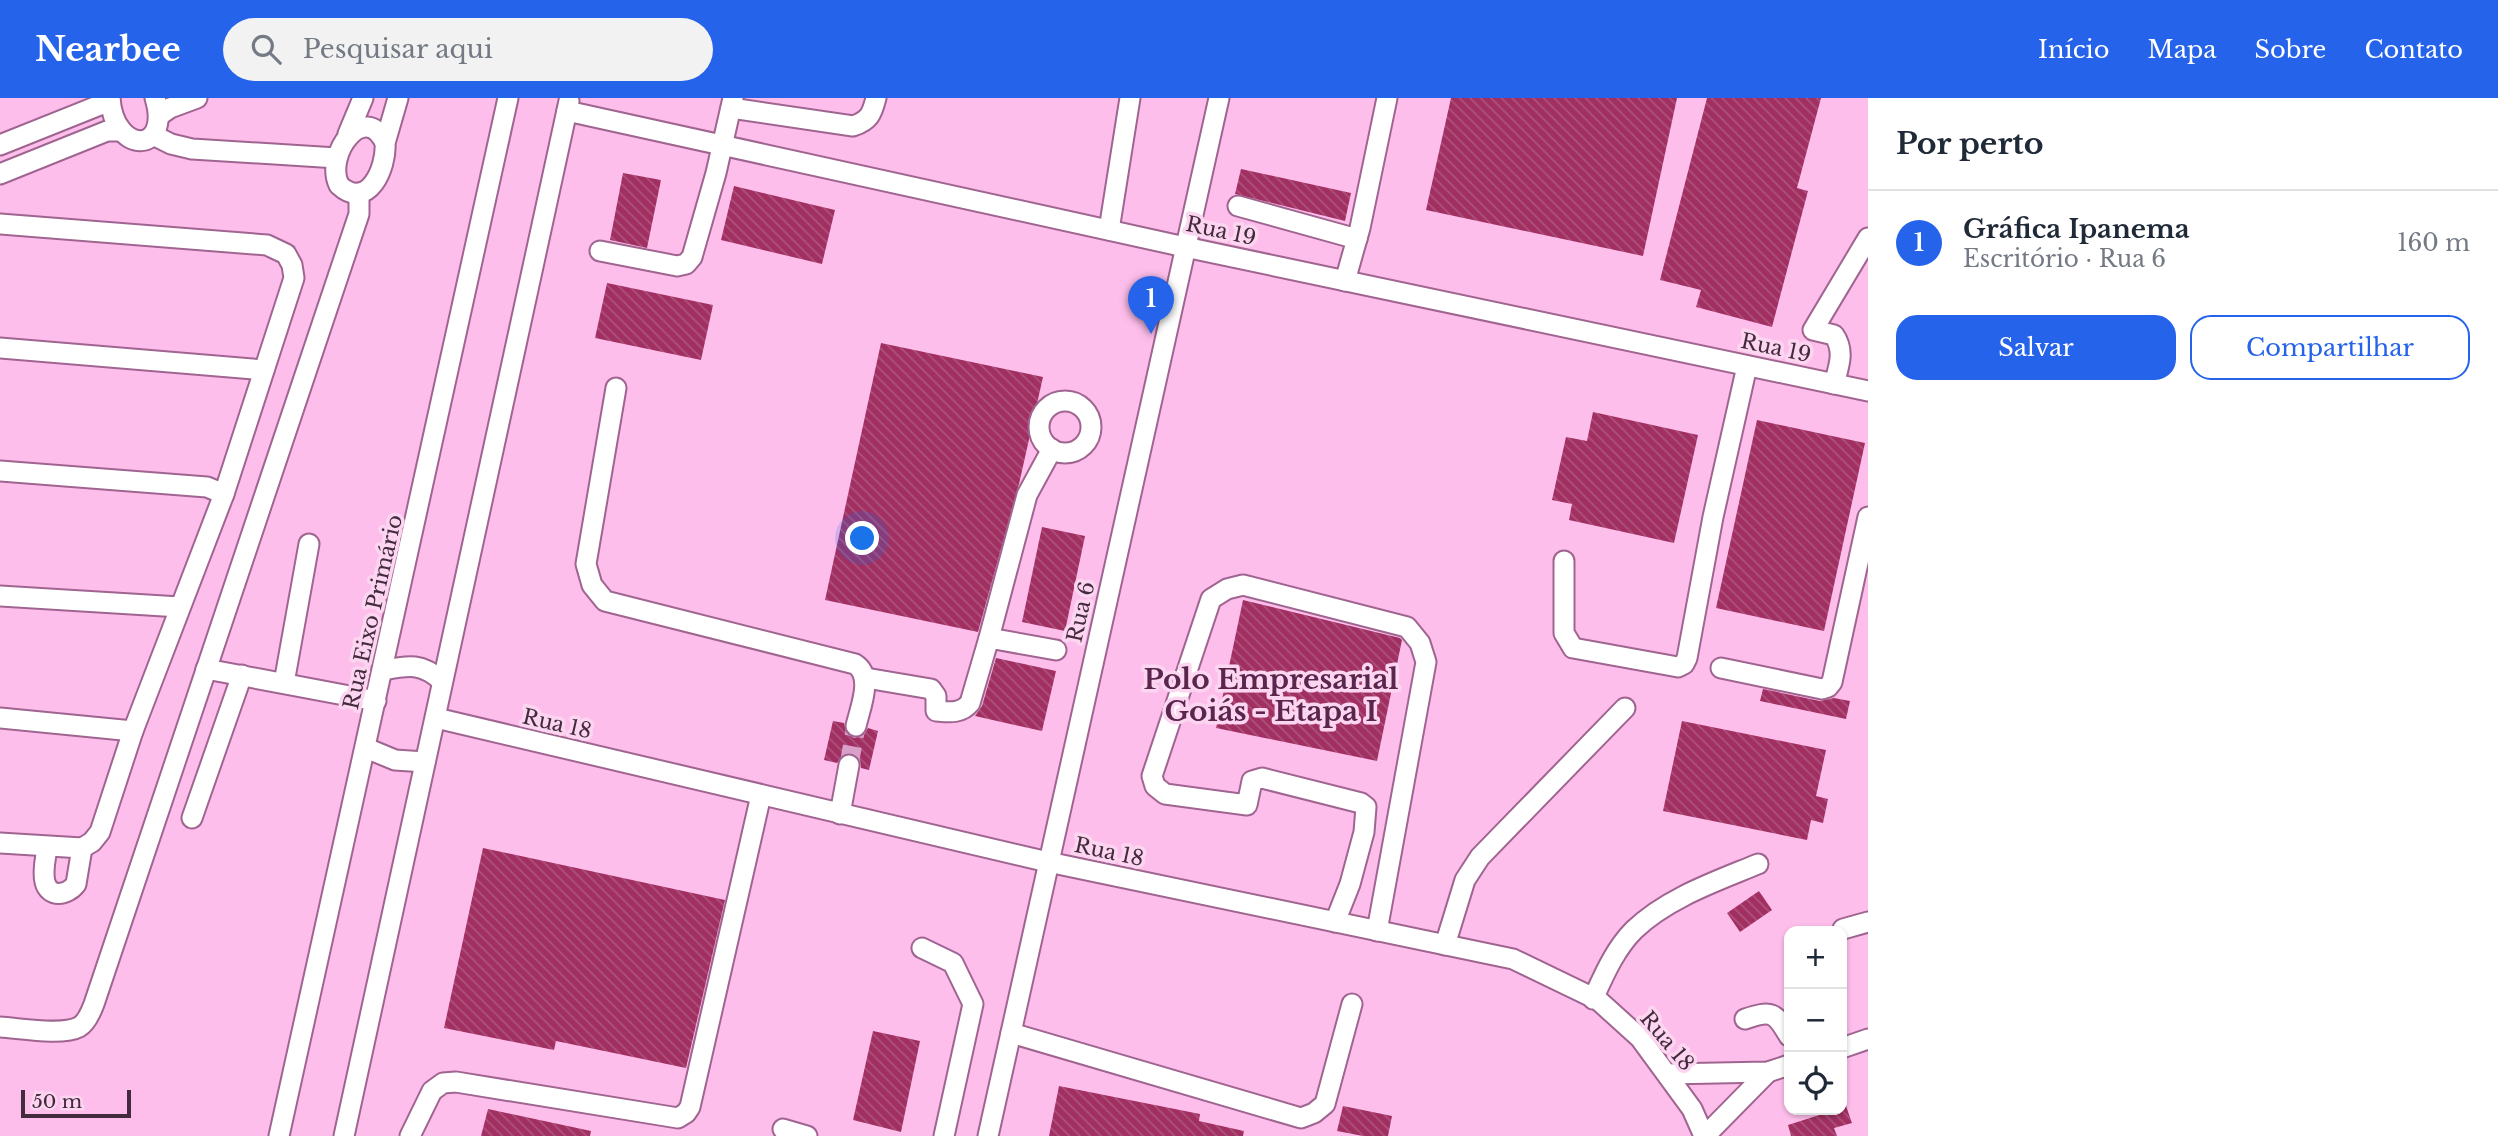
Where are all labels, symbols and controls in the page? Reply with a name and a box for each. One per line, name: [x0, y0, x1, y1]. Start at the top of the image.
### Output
search box: [223, 18, 713, 81]
text: Nearbee: [35, 29, 181, 70]
icon: search: [247, 30, 285, 68]
text: Pesquisar aqui: [303, 33, 493, 65]
text: Início: [2038, 35, 2110, 64]
text: Mapa: [2148, 35, 2217, 64]
text: Sobre: [2255, 35, 2326, 64]
text: Contato: [2364, 35, 2463, 64]
text: Por perto: [1896, 125, 2044, 162]
street label: Rua 19: [1184, 211, 1258, 251]
text: Gráfica Ipanema: [1963, 213, 2190, 245]
text: 1: [1914, 229, 1924, 257]
text: 160 m: [2397, 229, 2470, 257]
text: Escritório · Rua 6: [1963, 245, 2166, 273]
pin: 1: [1128, 276, 1174, 334]
button: Salvar: [1896, 315, 2176, 380]
button: Compartilhar: [2190, 315, 2470, 380]
street label: Rua 19: [1739, 328, 1813, 368]
street label: Rua Eixo Primário: [338, 512, 408, 712]
your location: [845, 521, 879, 555]
street label: Rua 6: [1061, 579, 1101, 645]
district label: Polo Empresarial Goiás - Etapa I: [1144, 662, 1399, 729]
street label: Rua 18: [520, 703, 594, 745]
street label: Rua 18: [1072, 832, 1146, 872]
map controls: [1784, 926, 1847, 1115]
button: +: [1784, 926, 1847, 989]
button: −: [1784, 989, 1847, 1052]
street label: Rua 18: [1634, 1006, 1700, 1076]
button: locate: [1784, 1052, 1847, 1115]
scale bar: [21, 1087, 131, 1119]
text: 50 m: [32, 1090, 82, 1113]

